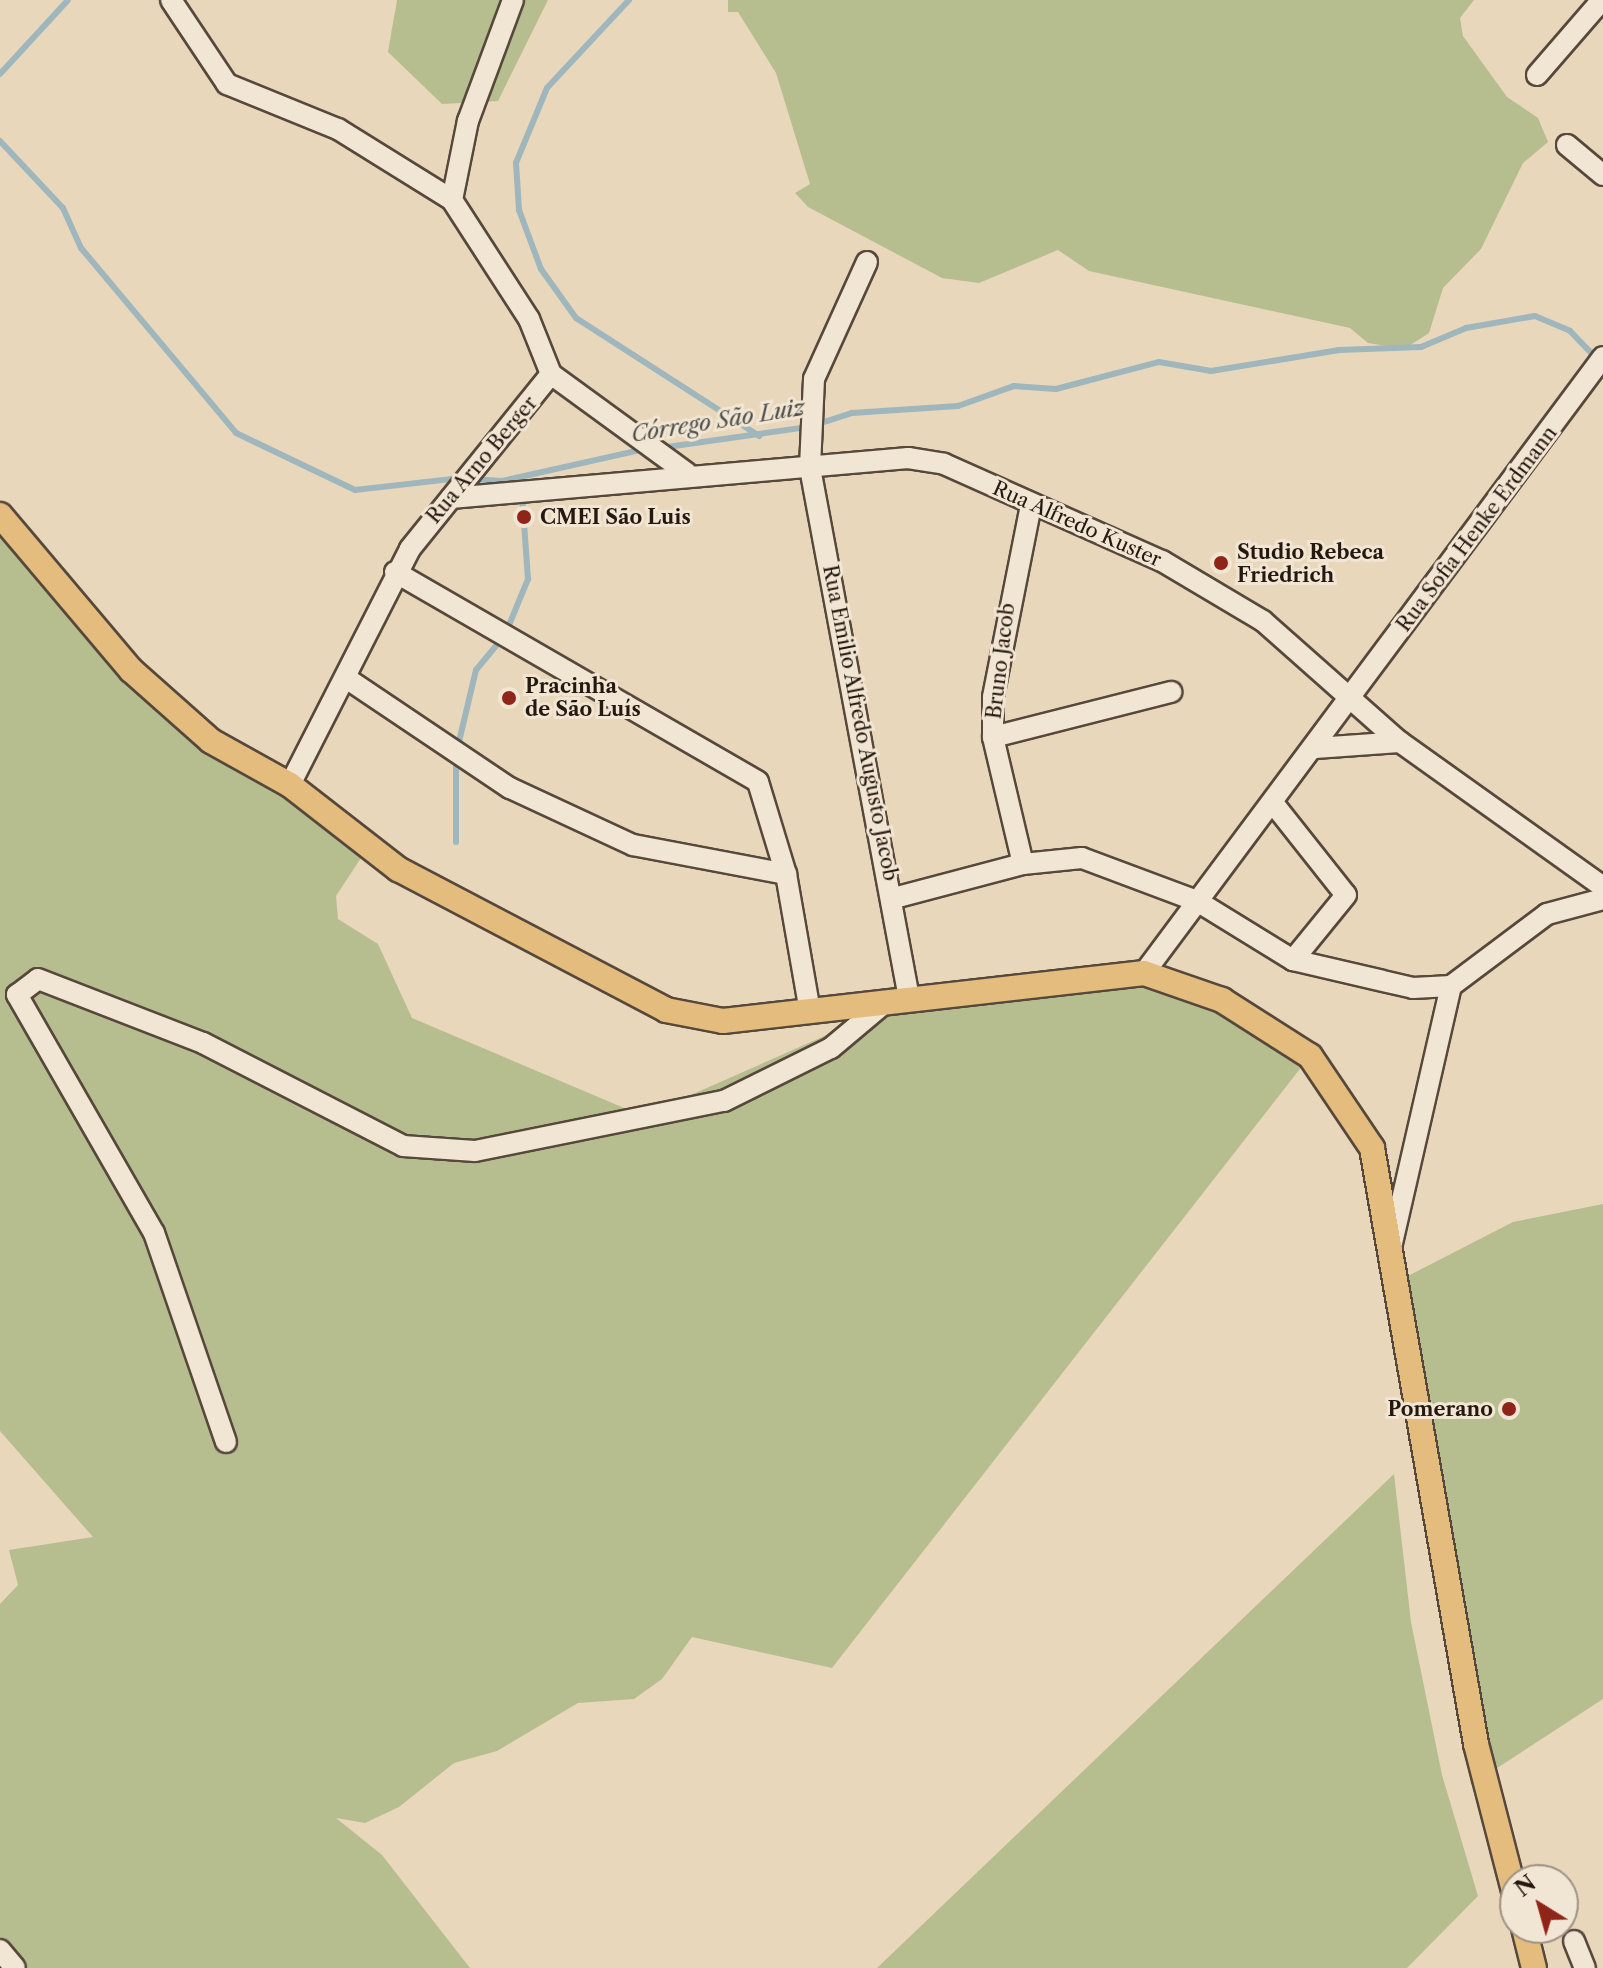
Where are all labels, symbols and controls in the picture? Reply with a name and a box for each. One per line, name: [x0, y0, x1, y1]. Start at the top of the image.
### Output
street label: Rua Arno Berger: [421, 391, 543, 529]
water label: Córrego São Luiz: [629, 394, 807, 448]
street label: Rua Sofia Henke Erdmann: [1392, 421, 1562, 637]
street label: Rua Alfredo Kuster: [989, 476, 1165, 572]
place label: CMEI São Luis: [540, 505, 691, 529]
marker: CMEI São Luis: [515, 508, 533, 526]
place label: Studio Rebeca Friedrich: [1237, 540, 1384, 587]
marker: Studio Rebeca Friedrich: [1212, 554, 1230, 572]
street label: Rua Emilio Alfredo Augusto Jacob: [817, 562, 903, 884]
street label: Bruno Jacob: [982, 602, 1020, 720]
place label: Pracinha de São Luís: [525, 674, 641, 721]
marker: Pracinha de São Luís: [500, 689, 518, 707]
place label: Pomerano: [1388, 1397, 1493, 1421]
marker: Pomerano: [1500, 1400, 1518, 1418]
north arrow: [1499, 1864, 1579, 1944]
text: N: [1510, 1869, 1541, 1903]

